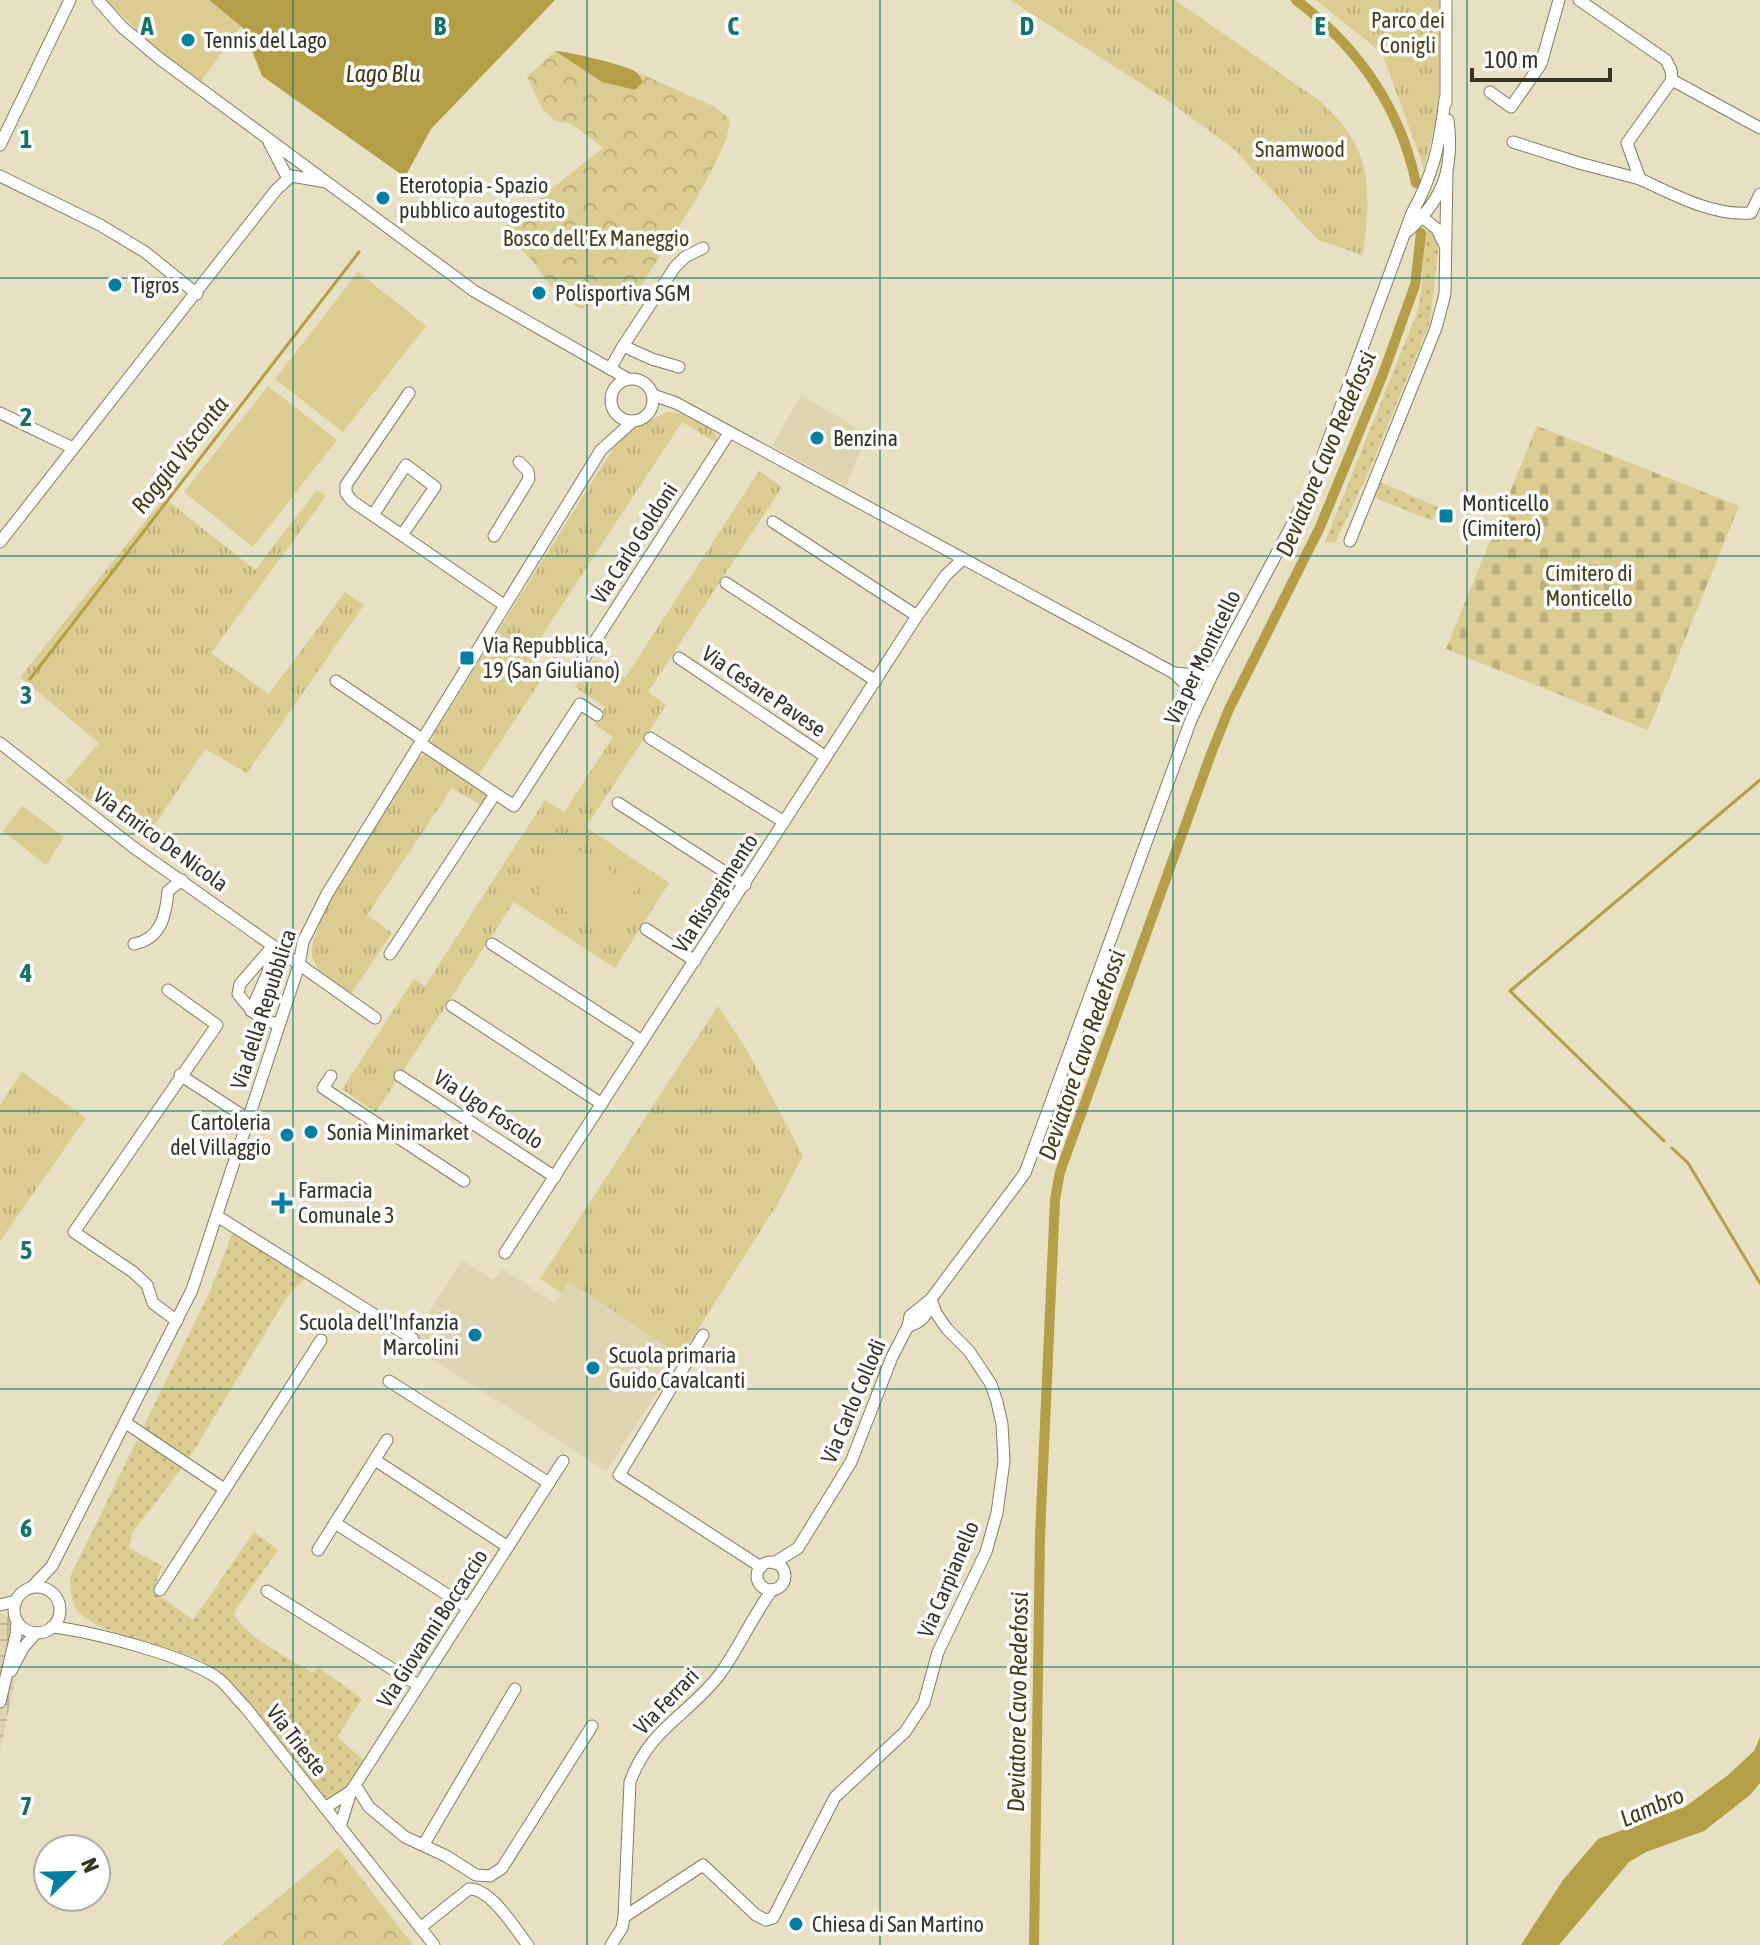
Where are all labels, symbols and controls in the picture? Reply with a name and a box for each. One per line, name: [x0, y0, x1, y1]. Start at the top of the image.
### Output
park label: Parco dei Conigli: [1371, 7, 1445, 58]
text: A: [140, 11, 154, 41]
text: B: [434, 11, 447, 41]
text: C: [727, 11, 739, 41]
text: D: [1020, 11, 1034, 41]
text: E: [1314, 11, 1326, 41]
place label: Tennis del Lago: [204, 27, 327, 53]
marker: Tennis del Lago: [179, 31, 197, 49]
scale bar: [1472, 32, 1610, 82]
text: 100 m: [1484, 46, 1538, 73]
water label: Lago Blu: [345, 60, 421, 87]
text: 1: [20, 124, 32, 154]
park label: Snamwood: [1255, 136, 1345, 162]
place label: Eterotopia - Spazio pubblico autogestito: [399, 172, 565, 223]
marker: Eterotopia - Spazio pubblico autogestito: [374, 189, 392, 207]
park label: Bosco dell'Ex Maneggio: [503, 225, 689, 251]
place label: Tigros: [131, 272, 180, 298]
marker: Tigros: [106, 276, 124, 294]
place label: Polisportiva SGM: [555, 280, 691, 306]
marker: Polisportiva SGM: [530, 284, 548, 302]
water label: Deviatore Cavo Redefossi: [1270, 347, 1381, 561]
water label: Roggia Visconta: [126, 391, 234, 518]
text: 2: [20, 402, 32, 432]
place label: Benzina: [833, 425, 898, 451]
marker: Benzina: [808, 429, 826, 447]
street label: Via Carlo Goldoni: [585, 478, 683, 608]
place label: Monticello (Cimitero): [1462, 490, 1549, 541]
marker: Monticello (Cimitero): [1437, 507, 1455, 525]
park label: Cimitero di Monticello: [1545, 560, 1633, 611]
street label: Via per Monticello: [1158, 586, 1246, 728]
place label: Via Repubblica, 19 (San Giuliano): [483, 632, 620, 683]
street label: Via Cesare Pavese: [697, 640, 831, 742]
marker: Via Repubblica, 19 (San Giuliano): [458, 649, 476, 667]
text: 3: [20, 680, 32, 710]
street label: Via Enrico De Nicola: [89, 781, 233, 897]
street label: Via Risorgimento: [667, 829, 763, 957]
street label: Via della Repubblica: [225, 926, 301, 1092]
water label: Deviatore Cavo Redefossi: [1033, 946, 1130, 1163]
text: 4: [19, 958, 32, 988]
street label: Via Ugo Foscolo: [429, 1064, 549, 1154]
place label: Cartoleria del Villaggio: [170, 1109, 271, 1160]
place label: Sonia Minimarket: [327, 1119, 469, 1145]
marker: Sonia Minimarket: [302, 1123, 320, 1141]
marker: Cartoleria del Villaggio: [278, 1126, 296, 1144]
place label: Farmacia Comunale 3: [298, 1177, 395, 1228]
marker: Farmacia Comunale 3: [273, 1194, 291, 1212]
text: 5: [20, 1235, 32, 1265]
place label: Scuola dell'Infanzia Marcolini: [299, 1309, 459, 1360]
marker: Scuola dell'Infanzia Marcolini: [466, 1326, 484, 1344]
street label: Via Carlo Collodi: [815, 1335, 891, 1467]
place label: Scuola primaria Guido Cavalcanti: [609, 1342, 745, 1393]
marker: Scuola primaria Guido Cavalcanti: [584, 1359, 602, 1377]
text: 6: [20, 1513, 32, 1543]
street label: Via Carpianello: [912, 1517, 984, 1641]
street label: Via Giovanni Boccaccio: [371, 1544, 493, 1712]
water label: Deviatore Cavo Redefossi: [1002, 1592, 1033, 1812]
street label: Via Ferrari: [628, 1663, 704, 1739]
street label: Via Trieste: [261, 1699, 333, 1781]
water label: Lambro: [1616, 1781, 1688, 1832]
text: 7: [20, 1791, 32, 1821]
north arrow: [32, 1833, 112, 1913]
text: N: [76, 1854, 105, 1876]
place label: Chiesa di San Martino: [812, 1911, 984, 1937]
marker: Chiesa di San Martino: [787, 1915, 805, 1933]

